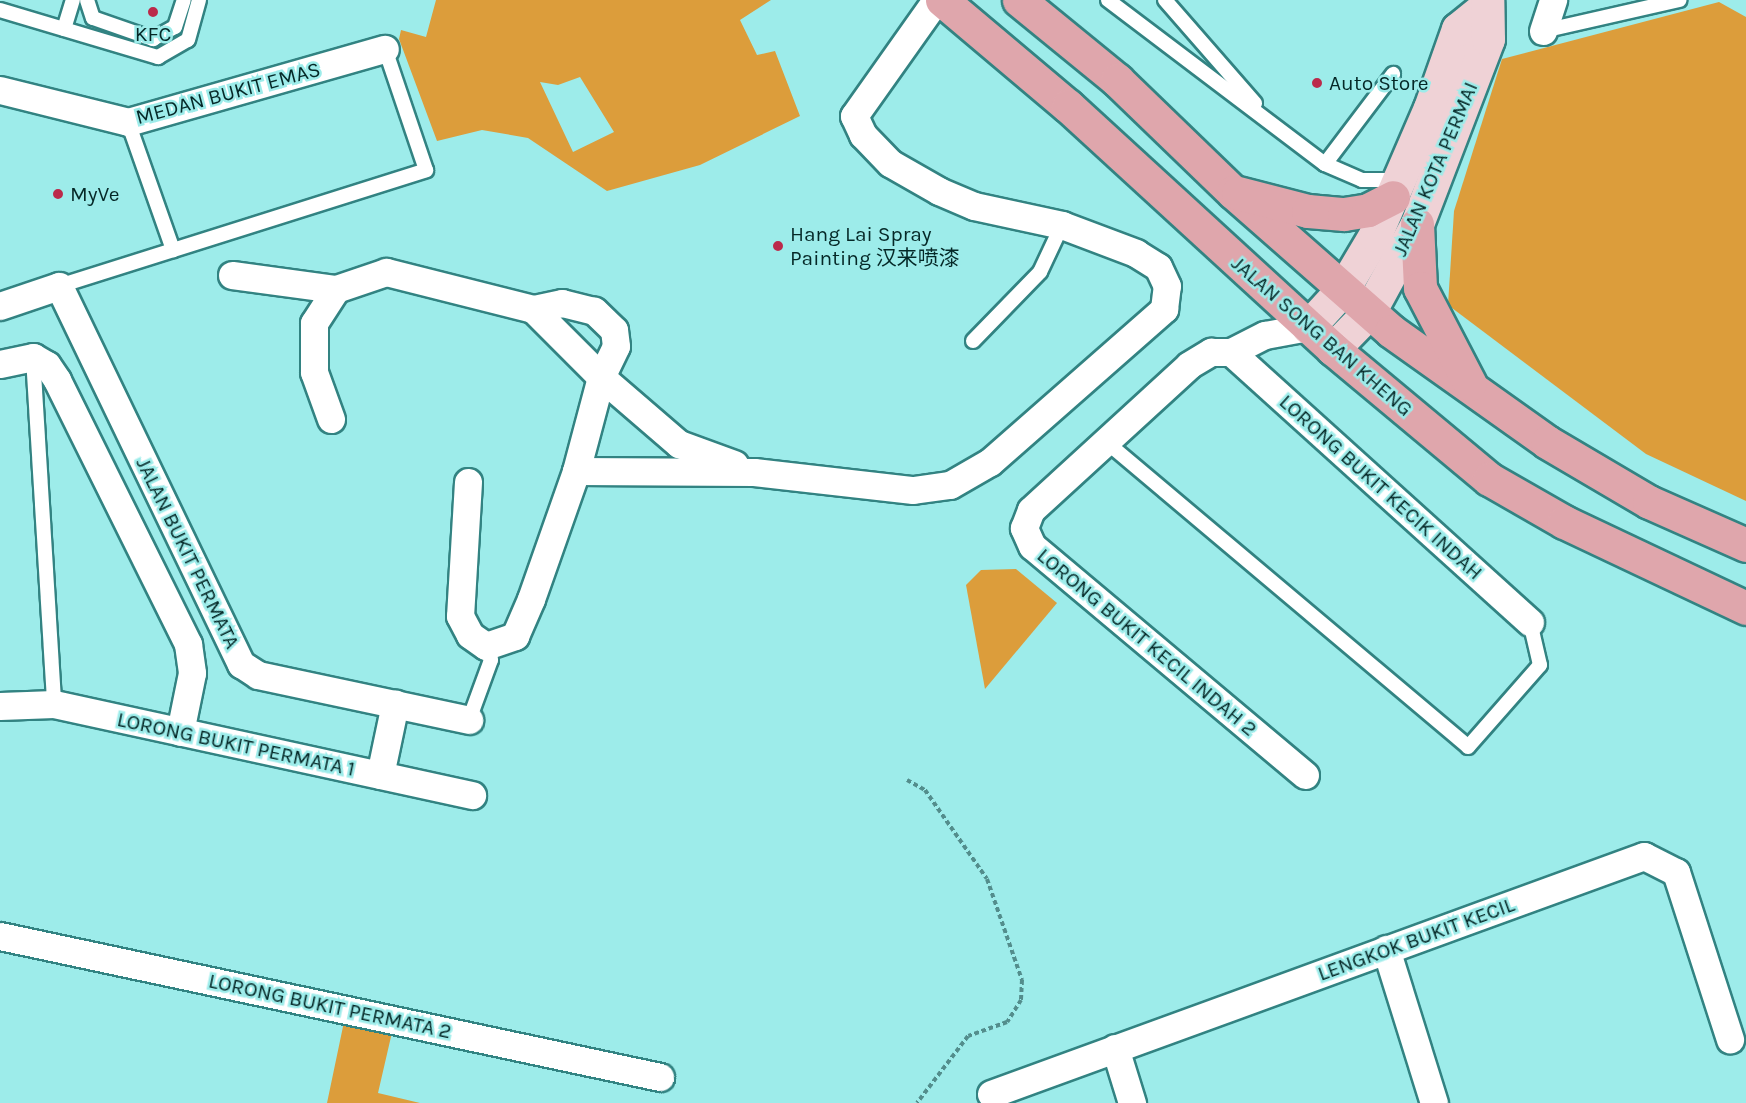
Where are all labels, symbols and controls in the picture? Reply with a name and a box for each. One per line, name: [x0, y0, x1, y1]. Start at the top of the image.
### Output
marker: KFC: [146, 5, 160, 19]
place label: KFC: [135, 21, 171, 47]
street label: MEDAN BUKIT EMAS: [133, 56, 323, 130]
place label: Auto Store: [1329, 70, 1429, 96]
marker: Auto Store: [1310, 76, 1324, 90]
street label: JALAN KOTA PERMAI: [1387, 78, 1483, 260]
place label: MyVe: [70, 181, 119, 207]
marker: MyVe: [51, 187, 65, 201]
place label: Hang Lai Spray Painting 汉来喷漆: [790, 221, 960, 271]
marker: Hang Lai Spray Painting 汉来喷漆: [771, 239, 785, 253]
street label: JALAN SONG BAN KHENG: [1226, 250, 1418, 422]
street label: LORONG BUKIT KECIK INDAH: [1274, 389, 1488, 585]
street label: JALAN BUKIT PERMATA: [131, 453, 245, 653]
street label: LORONG BUKIT KECIL INDAH 2: [1032, 543, 1262, 741]
street label: LORONG BUKIT PERMATA 1: [115, 706, 357, 782]
street label: LENGKOK BUKIT KECIL: [1314, 892, 1518, 986]
street label: LORONG BUKIT PERMATA 2: [206, 968, 454, 1044]

